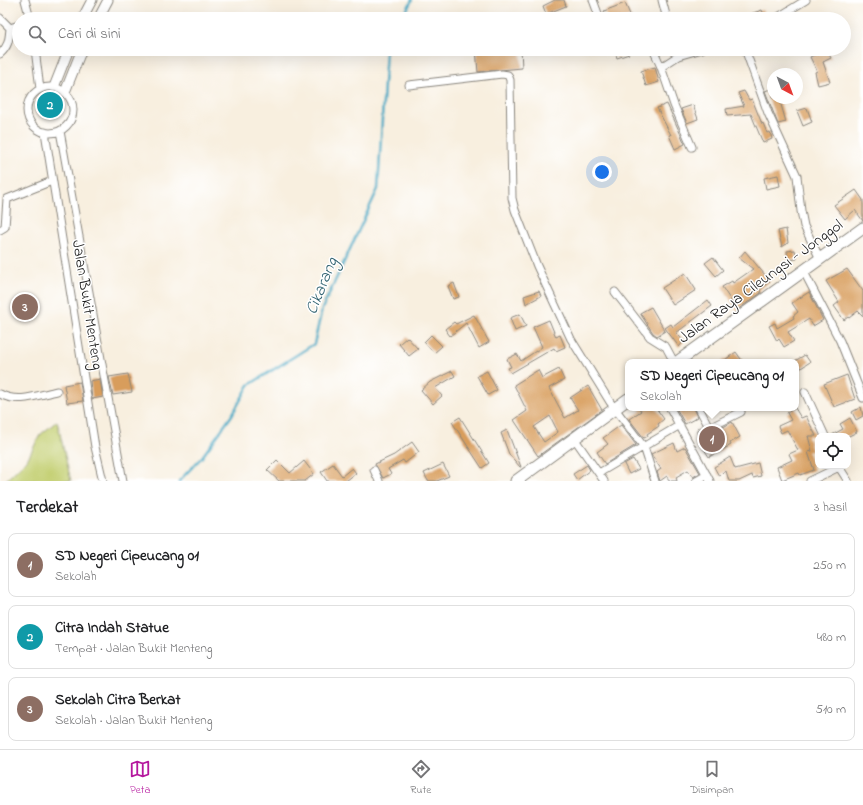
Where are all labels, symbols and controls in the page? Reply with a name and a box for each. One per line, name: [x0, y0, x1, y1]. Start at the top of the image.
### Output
search box: [12, 12, 851, 56]
icon: search: [26, 23, 48, 45]
text: Cari di sini: [58, 23, 121, 45]
north arrow: [767, 68, 803, 104]
pin: 2: [37, 90, 63, 120]
your location: [592, 162, 612, 182]
street label: Jalan Raya Cileungsi - Jonggol: [674, 214, 849, 350]
street label: Jalan Bukit Menteng: [65, 238, 109, 372]
water label: Cikarang: [299, 253, 346, 319]
pin: 3: [12, 292, 38, 322]
popup: [625, 359, 799, 411]
text: SD Negeri Cipeucang 01: [640, 365, 784, 387]
text: Sekolah: [640, 387, 682, 406]
pin: 1: [699, 424, 725, 454]
map controls: [815, 433, 851, 469]
button: locate: [815, 433, 851, 469]
text: Terdekat: [16, 495, 78, 520]
text: 3 hasil: [814, 498, 847, 517]
text: SD Negeri Cipeucang 01: [55, 545, 199, 567]
text: 1: [28, 556, 32, 575]
text: 250 m: [813, 556, 846, 575]
text: Sekolah: [55, 567, 97, 586]
text: Citra Indah Statue: [55, 617, 169, 639]
text: 2: [27, 628, 33, 647]
text: 480 m: [817, 628, 846, 647]
text: Tempat · Jalan Bukit Menteng: [55, 639, 213, 658]
text: Sekolah Citra Berkat: [55, 689, 180, 711]
text: 3: [27, 700, 33, 719]
text: 510 m: [815, 700, 846, 719]
text: Sekolah · Jalan Bukit Menteng: [55, 711, 212, 730]
tab: Peta: [129, 758, 151, 798]
tab: Rute: [410, 758, 432, 798]
tab: Disimpan: [690, 758, 734, 798]

